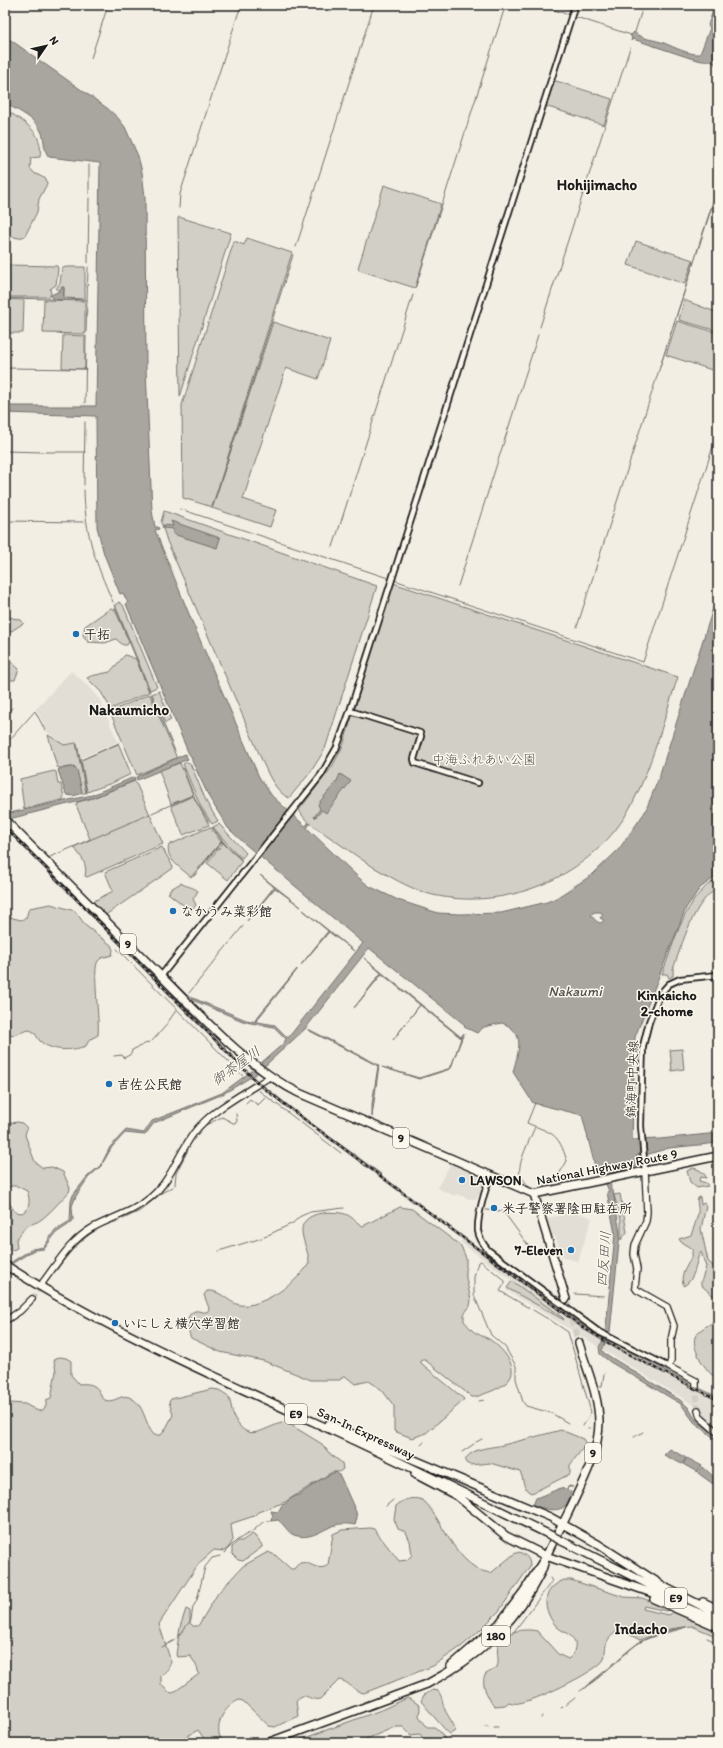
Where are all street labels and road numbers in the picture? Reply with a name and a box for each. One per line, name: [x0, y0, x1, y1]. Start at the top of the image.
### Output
road number: 9: [120, 934, 136, 954]
street label: 錦海町中央線: [623, 1039, 641, 1118]
road number: 9: [393, 1128, 409, 1148]
street label: National Highway Route 9: [535, 1146, 679, 1188]
road number: E9: [285, 1404, 307, 1424]
street label: San-In Expressway: [315, 1404, 417, 1462]
road number: 9: [585, 1443, 601, 1463]
road number: E9: [665, 1588, 687, 1608]
road number: 180: [482, 1626, 510, 1646]

